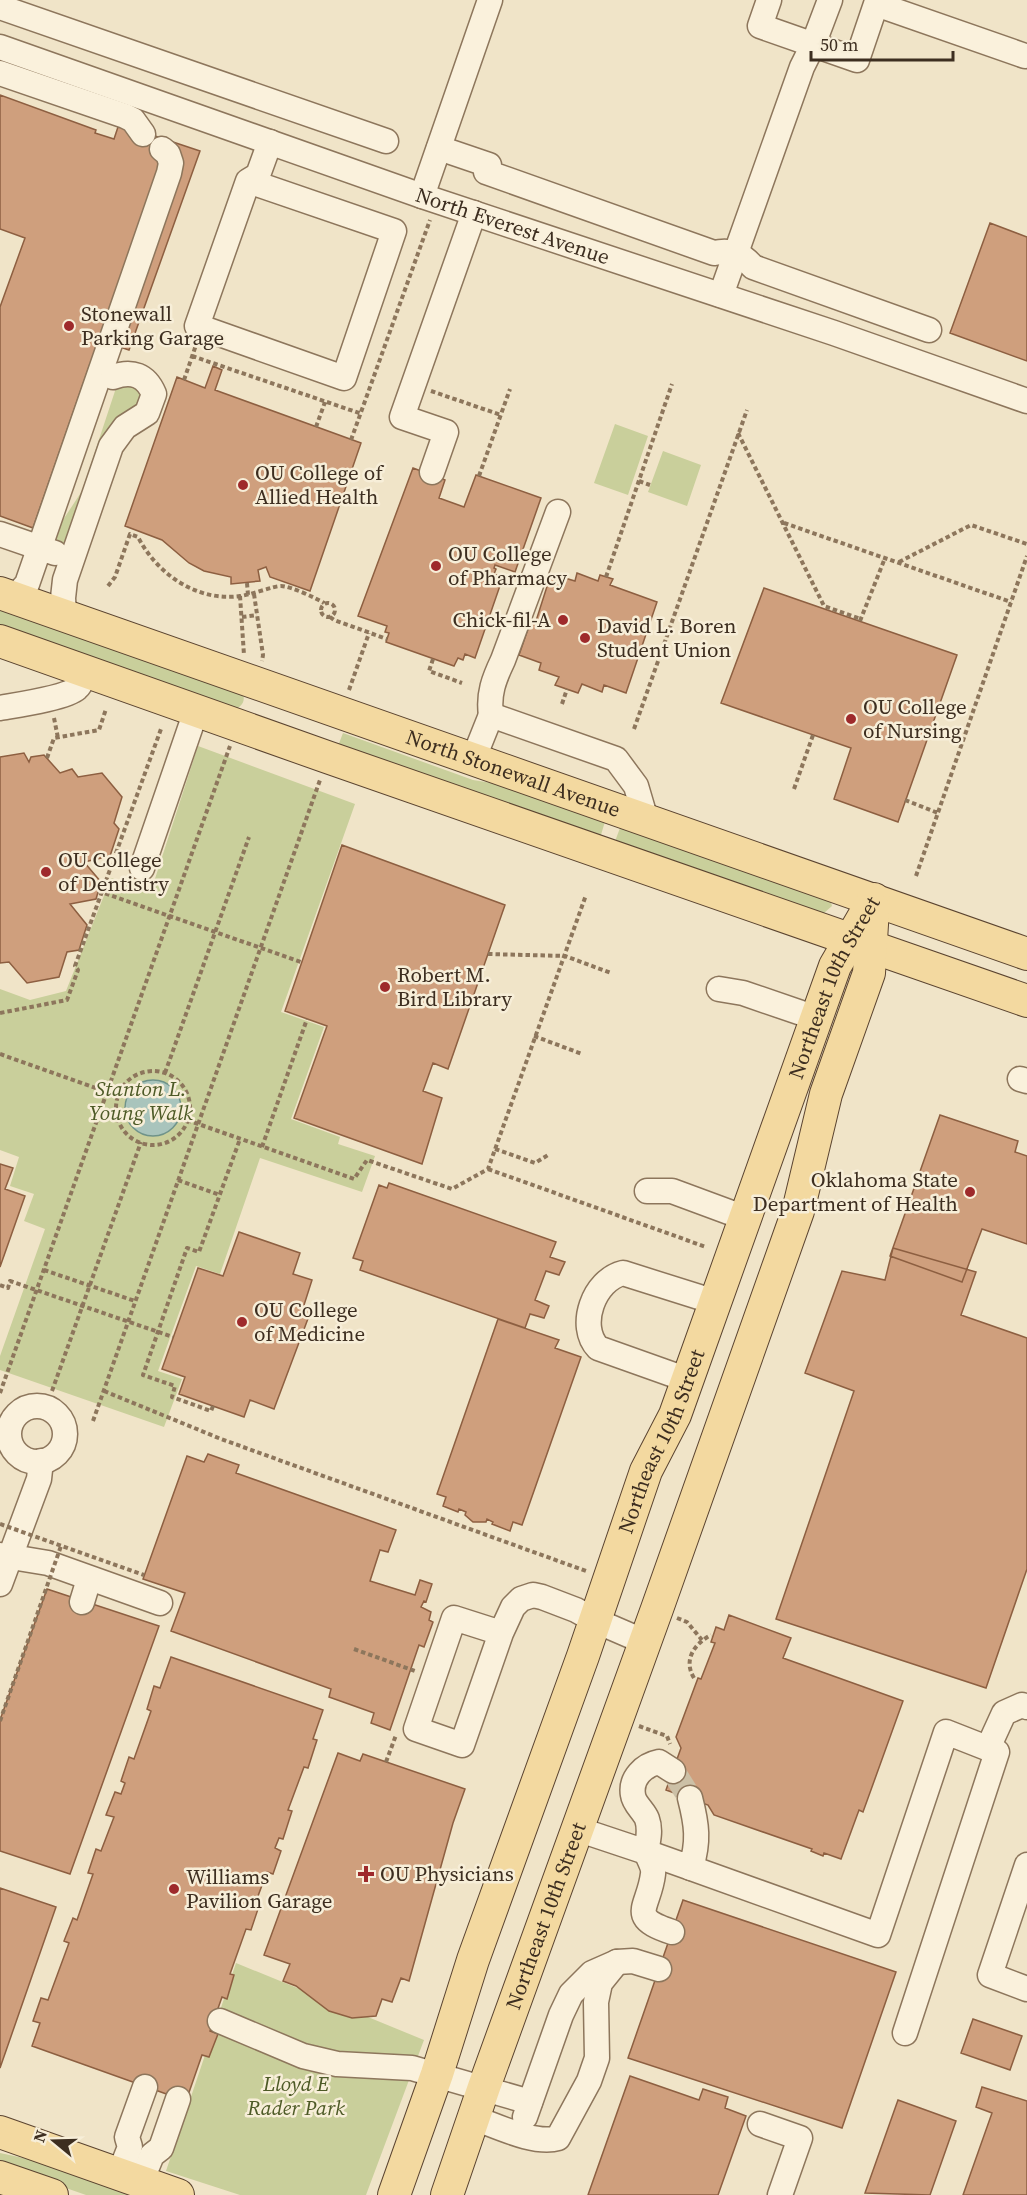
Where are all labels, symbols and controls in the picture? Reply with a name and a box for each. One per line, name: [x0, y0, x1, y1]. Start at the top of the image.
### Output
scale bar: [811, 24, 954, 62]
text: 50 m: [820, 32, 858, 57]
street label: North Everest Avenue: [412, 180, 614, 271]
place label: Stonewall Parking Garage: [81, 299, 224, 352]
marker: Stonewall Parking Garage: [62, 319, 76, 333]
place label: OU College of Allied Health: [255, 458, 384, 511]
marker: OU College of Allied Health: [236, 478, 250, 492]
place label: OU College of Pharmacy: [448, 539, 567, 592]
marker: OU College of Pharmacy: [429, 559, 443, 573]
place label: Chick-fil-A: [453, 605, 551, 634]
place label: David L. Boren Student Union: [597, 611, 737, 664]
marker: Chick-fil-A: [556, 613, 570, 627]
marker: David L. Boren Student Union: [578, 631, 592, 645]
place label: OU College of Nursing: [863, 692, 967, 745]
marker: OU College of Nursing: [844, 712, 858, 726]
street label: North Stonewall Avenue: [402, 722, 624, 824]
place label: OU College of Dentistry: [58, 845, 169, 898]
marker: OU College of Dentistry: [39, 865, 53, 879]
street label: Northeast 10th Street: [781, 891, 887, 1083]
place label: Robert M. Bird Library: [397, 960, 512, 1013]
marker: Robert M. Bird Library: [378, 980, 392, 994]
park label: Stanton L. Young Walk: [89, 1074, 193, 1127]
place label: Oklahoma State Department of Health: [753, 1165, 958, 1218]
marker: Oklahoma State Department of Health: [963, 1185, 977, 1199]
place label: OU College of Medicine: [254, 1295, 365, 1348]
marker: OU College of Medicine: [235, 1315, 249, 1329]
street label: Northeast 10th Street: [611, 1345, 711, 1537]
street label: Northeast 10th Street: [498, 1818, 593, 2014]
place label: OU Physicians: [380, 1859, 514, 1888]
place label: Williams Pavilion Garage: [186, 1862, 333, 1915]
marker: OU Physicians: [357, 1865, 375, 1883]
marker: Williams Pavilion Garage: [167, 1882, 181, 1896]
park label: Lloyd E Rader Park: [246, 2069, 345, 2122]
north arrow: [24, 2111, 84, 2171]
text: N: [28, 2127, 52, 2145]

